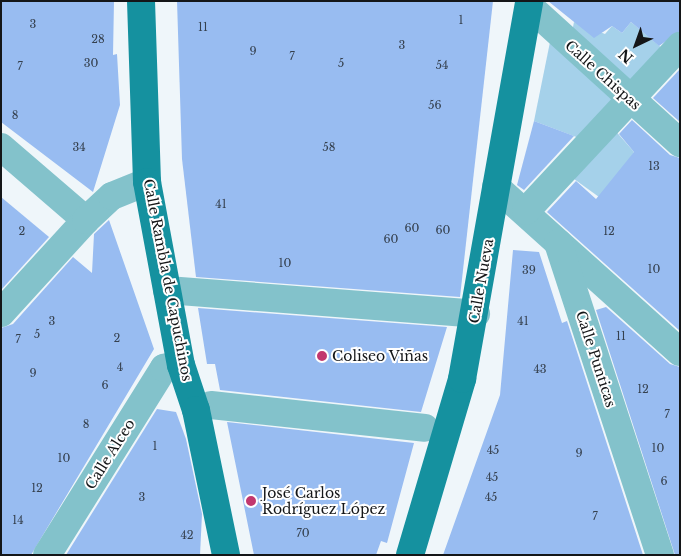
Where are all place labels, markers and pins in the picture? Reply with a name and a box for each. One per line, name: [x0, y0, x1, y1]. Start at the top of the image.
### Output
place label: Coliseo Viñas: [332, 348, 429, 364]
marker: Coliseo Viñas: [316, 350, 328, 362]
place label: José Carlos Rodríguez López: [262, 485, 385, 518]
marker: José Carlos Rodríguez López: [244, 494, 258, 508]

